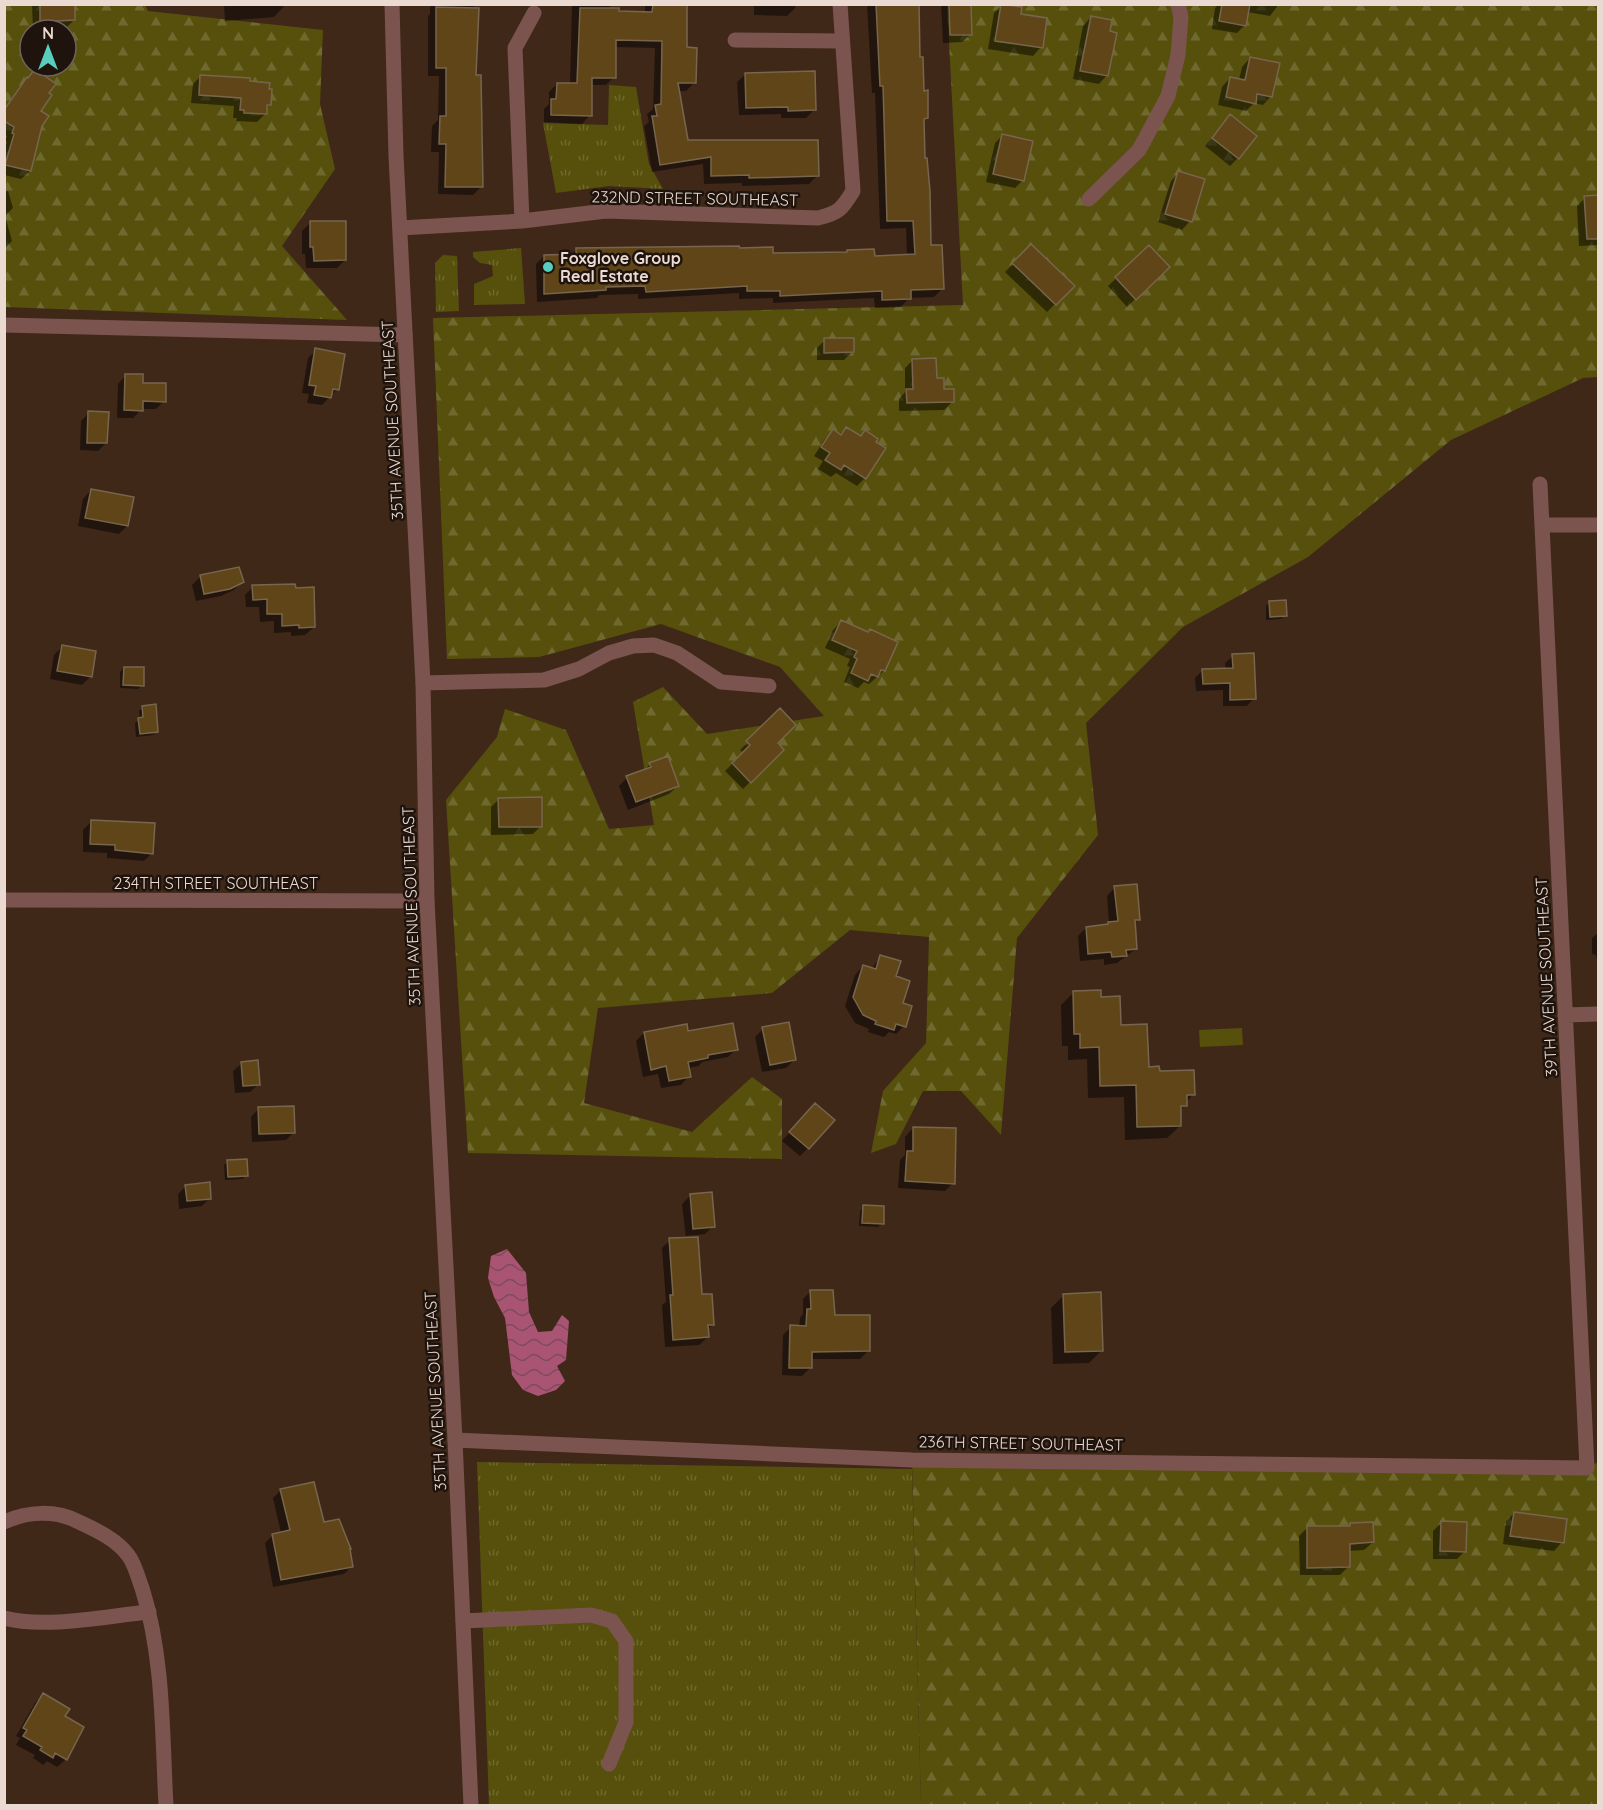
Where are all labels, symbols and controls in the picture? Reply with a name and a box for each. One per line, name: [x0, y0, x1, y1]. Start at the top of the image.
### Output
north arrow: [18, 18, 78, 78]
text: N: [42, 23, 54, 43]
street label: 232ND STREET SOUTHEAST: [591, 186, 799, 210]
place label: Foxglove Group Real Estate: [560, 248, 681, 286]
marker: Foxglove Group Real Estate: [541, 260, 555, 274]
street label: 35TH AVENUE SOUTHEAST: [377, 319, 407, 520]
street label: 35TH AVENUE SOUTHEAST: [398, 806, 424, 1006]
street label: 234TH STREET SOUTHEAST: [114, 873, 319, 893]
street label: 39TH AVENUE SOUTHEAST: [1531, 876, 1561, 1077]
street label: 35TH AVENUE SOUTHEAST: [420, 1290, 450, 1491]
street label: 236TH STREET SOUTHEAST: [918, 1431, 1124, 1455]

